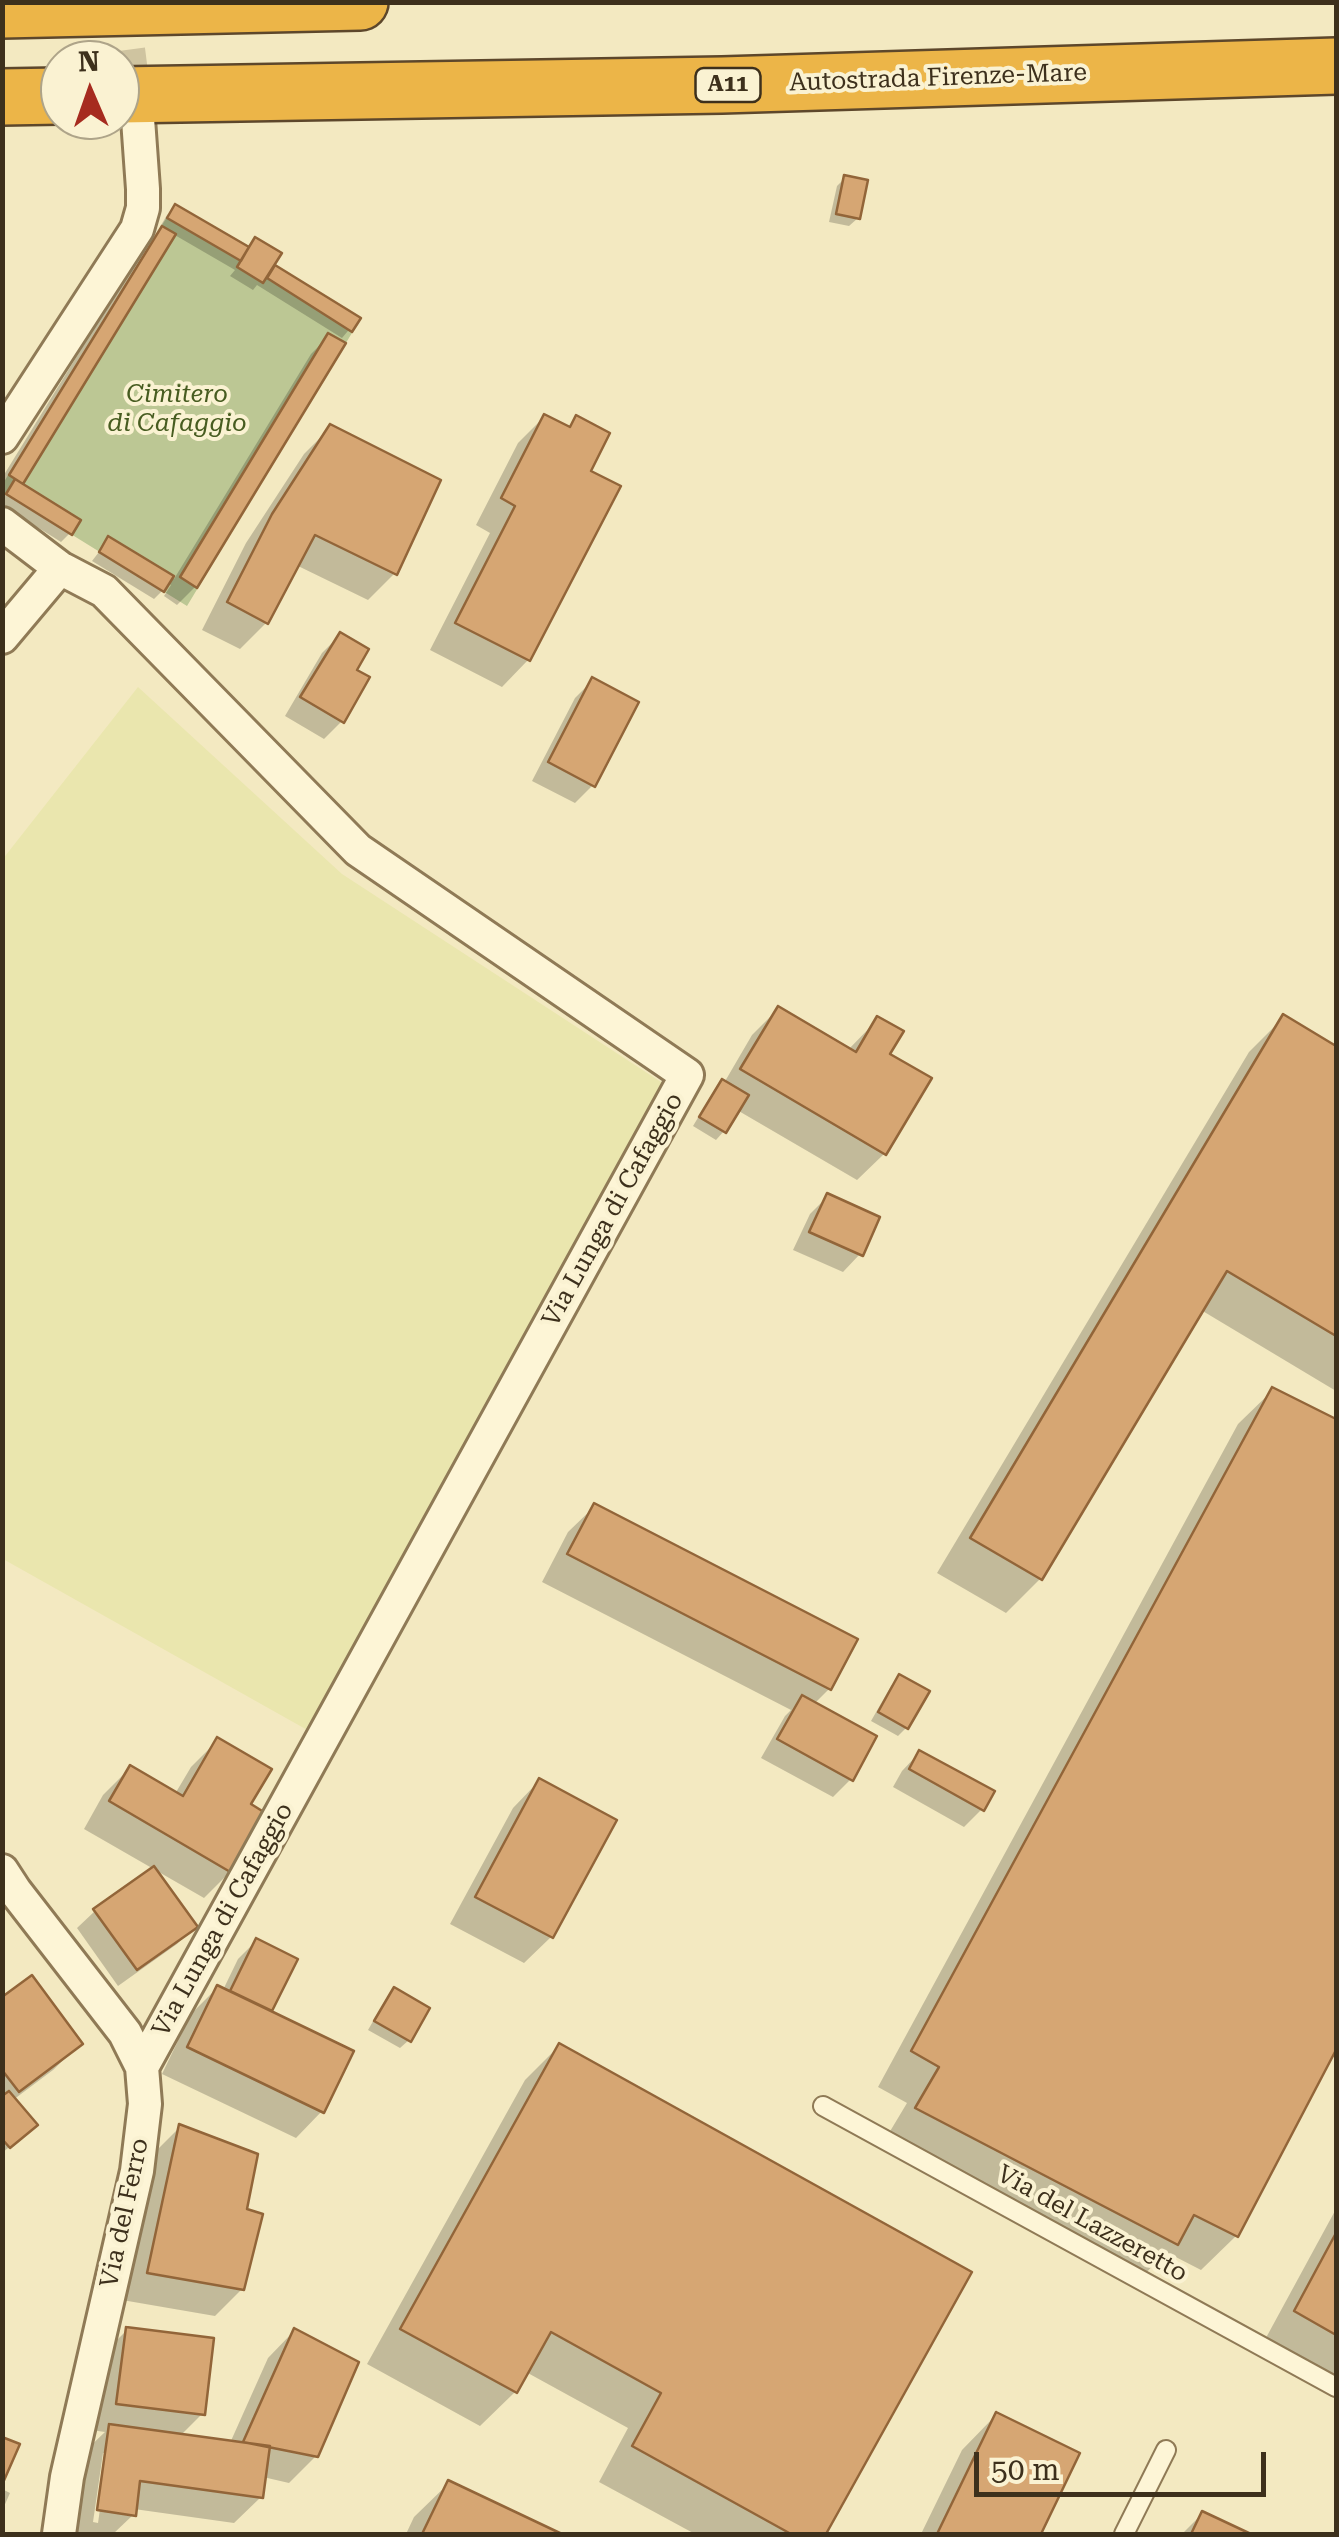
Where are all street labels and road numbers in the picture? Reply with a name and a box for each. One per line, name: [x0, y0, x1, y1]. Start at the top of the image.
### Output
street label: Autostrada Firenze-Mare: [789, 58, 1087, 98]
road number: A11: [696, 68, 760, 102]
street label: Via Lunga di Cafaggio: [536, 1088, 690, 1332]
street label: Via Lunga di Cafaggio: [146, 1798, 300, 2042]
street label: Via del Ferro: [95, 2135, 155, 2291]
street label: Via del Lazzeretto: [991, 2159, 1193, 2289]

